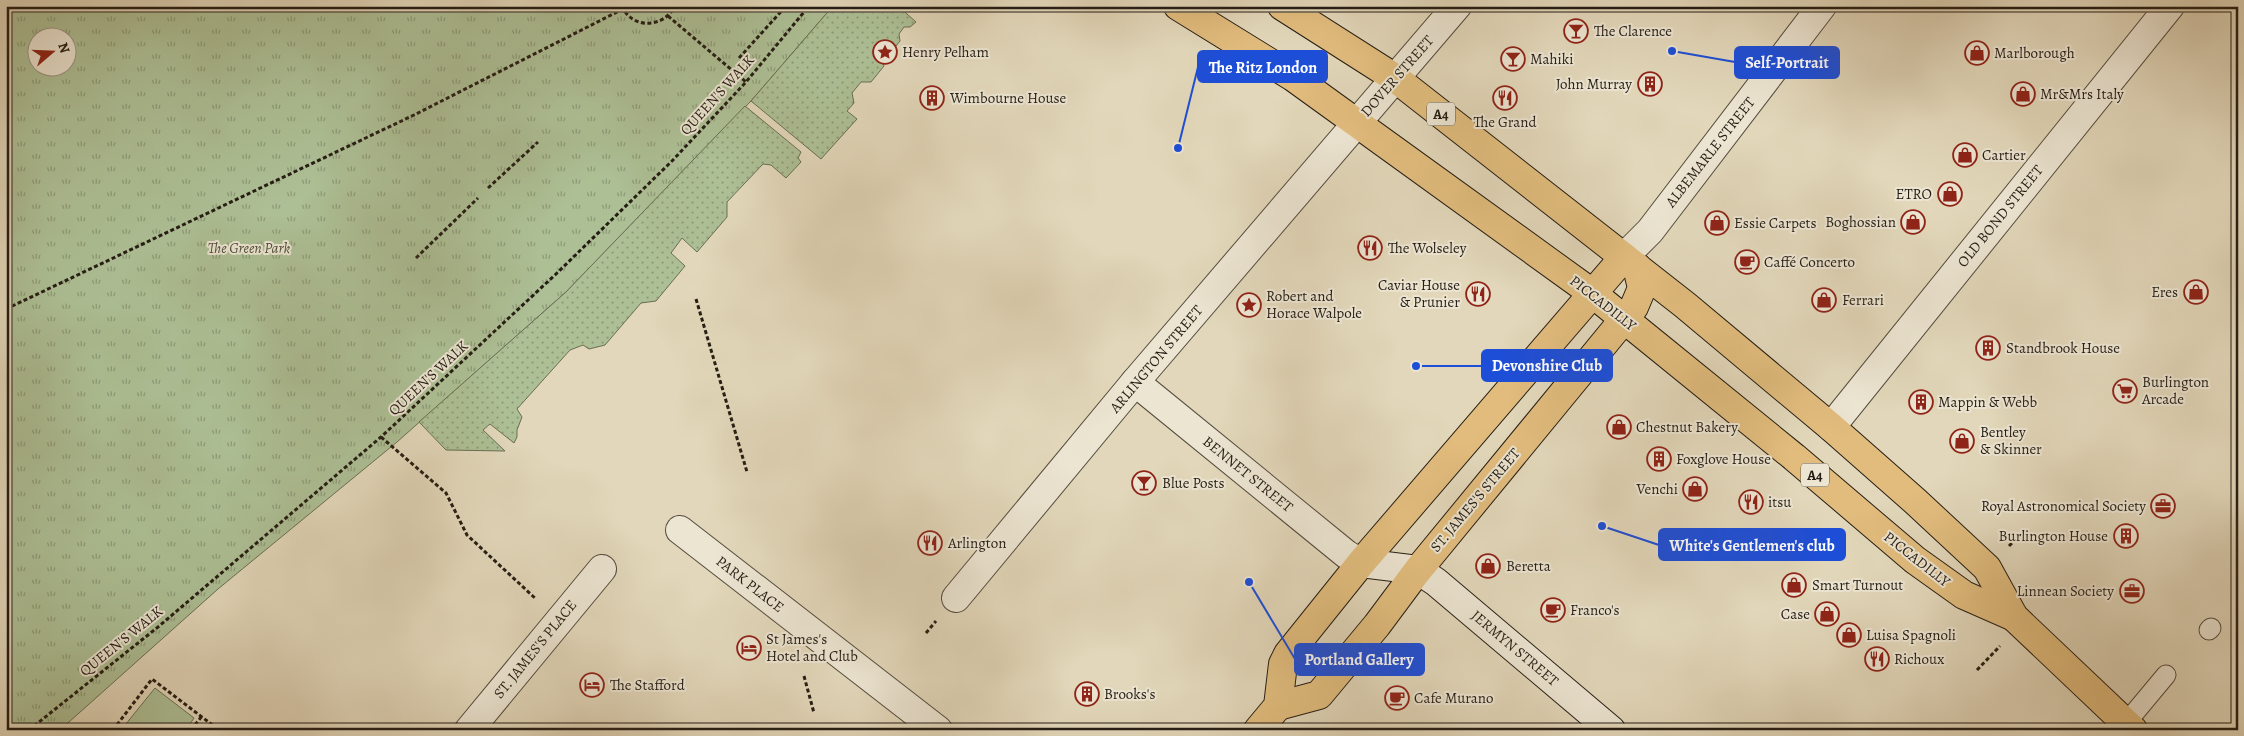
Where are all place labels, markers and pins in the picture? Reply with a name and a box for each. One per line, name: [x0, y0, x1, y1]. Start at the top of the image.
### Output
bar icon: The Clarence: [1563, 18, 1589, 44]
place label: The Clarence: [1594, 21, 1672, 41]
place icon: Henry Pelham: [872, 39, 898, 65]
shop icon: Marlborough: [1964, 40, 1990, 66]
place label: Henry Pelham: [902, 42, 990, 62]
place label: Marlborough: [1994, 43, 2075, 63]
bar icon: Mahiki: [1500, 46, 1526, 72]
callout: Self-Portrait: [1735, 47, 1839, 78]
place label: Mahiki: [1530, 49, 1573, 69]
callout: The Ritz London: [1198, 51, 1327, 82]
building icon: John Murray: [1637, 71, 1663, 97]
place label: John Murray: [1556, 74, 1632, 94]
shop icon: Mr&Mrs Italy: [2010, 81, 2036, 107]
place label: Mr&Mrs Italy: [2040, 84, 2124, 104]
building icon: Wimbourne House: [919, 85, 945, 111]
restaurant icon: The Grand: [1492, 85, 1518, 111]
place label: Wimbourne House: [949, 88, 1067, 108]
place label: The Grand: [1473, 112, 1537, 132]
shop icon: Cartier: [1952, 142, 1978, 168]
place label: Cartier: [1982, 145, 2026, 165]
shop icon: ETRO: [1937, 181, 1963, 207]
place label: ETRO: [1896, 184, 1932, 204]
shop icon: Boghossian: [1900, 209, 1926, 235]
shop icon: Essie Carpets: [1704, 210, 1730, 236]
place label: Boghossian: [1825, 212, 1896, 232]
place label: Essie Carpets: [1734, 213, 1817, 233]
restaurant icon: The Wolseley: [1357, 235, 1383, 261]
place label: The Wolseley: [1388, 238, 1467, 258]
cafe icon: Caffé Concerto: [1734, 249, 1760, 275]
place label: Caffé Concerto: [1764, 252, 1855, 272]
place label: Caviar House & Prunier: [1378, 275, 1460, 312]
shop icon: Eres: [2183, 279, 2209, 305]
restaurant icon: Caviar House & Prunier: [1465, 281, 1491, 307]
place label: Eres: [2151, 282, 2178, 302]
place label: Robert and Horace Walpole: [1266, 286, 1362, 323]
shop icon: Ferrari: [1811, 287, 1837, 313]
place label: Ferrari: [1842, 290, 1884, 310]
place icon: Robert and Horace Walpole: [1236, 292, 1262, 318]
building icon: Standbrook House: [1975, 335, 2001, 361]
place label: Standbrook House: [2006, 338, 2120, 358]
callout: Devonshire Club: [1482, 350, 1612, 381]
place label: Burlington Arcade: [2141, 372, 2209, 409]
supermarket icon: Burlington Arcade: [2112, 378, 2138, 404]
building icon: Mappin & Webb: [1908, 389, 1934, 415]
place label: Mappin & Webb: [1938, 392, 2037, 412]
shop icon: Chestnut Bakery: [1606, 414, 1632, 440]
place label: Chestnut Bakery: [1636, 417, 1738, 437]
place label: Bentley & Skinner: [1980, 422, 2042, 459]
shop icon: Bentley & Skinner: [1949, 428, 1975, 454]
building icon: Foxglove House: [1646, 446, 1672, 472]
place label: Foxglove House: [1676, 449, 1771, 469]
bar icon: Blue Posts: [1131, 470, 1157, 496]
place label: Blue Posts: [1162, 473, 1225, 493]
shop icon: Venchi: [1682, 476, 1708, 502]
place label: Venchi: [1635, 479, 1678, 499]
restaurant icon: itsu: [1738, 489, 1764, 515]
place label: itsu: [1768, 492, 1792, 512]
office icon: Royal Astronomical Society: [2150, 493, 2176, 519]
place label: Royal Astronomical Society: [1981, 496, 2146, 516]
building icon: Burlington House: [2113, 523, 2139, 549]
place label: Burlington House: [1999, 526, 2108, 546]
callout: White's Gentlemen's club: [1659, 529, 1845, 560]
restaurant icon: Arlington: [917, 530, 943, 556]
place label: Arlington: [947, 533, 1006, 553]
shop icon: Beretta: [1475, 553, 1501, 579]
place label: Beretta: [1506, 556, 1551, 576]
shop icon: Smart Turnout: [1781, 572, 1807, 598]
place label: Smart Turnout: [1812, 575, 1903, 595]
office icon: Linnean Society: [2119, 578, 2145, 604]
place label: Linnean Society: [2017, 581, 2114, 601]
cafe icon: Franco's: [1540, 597, 1566, 623]
place label: Franco's: [1570, 600, 1620, 620]
shop icon: Case: [1814, 601, 1840, 627]
place label: Case: [1781, 604, 1810, 624]
shop icon: Luisa Spagnoli: [1836, 622, 1862, 648]
place label: Luisa Spagnoli: [1866, 625, 1956, 645]
place label: St James's Hotel and Club: [766, 629, 858, 666]
hotel icon: St James's Hotel and Club: [736, 635, 762, 661]
callout: Portland Gallery: [1295, 644, 1424, 675]
restaurant icon: Richoux: [1864, 646, 1890, 672]
place label: Richoux: [1894, 649, 1944, 669]
hotel icon: The Stafford: [579, 672, 605, 698]
place label: The Stafford: [610, 675, 686, 695]
building icon: Brooks's: [1074, 681, 1100, 707]
place label: Brooks's: [1104, 684, 1156, 704]
cafe icon: Cafe Murano: [1384, 685, 1410, 711]
place label: Cafe Murano: [1414, 688, 1494, 708]

